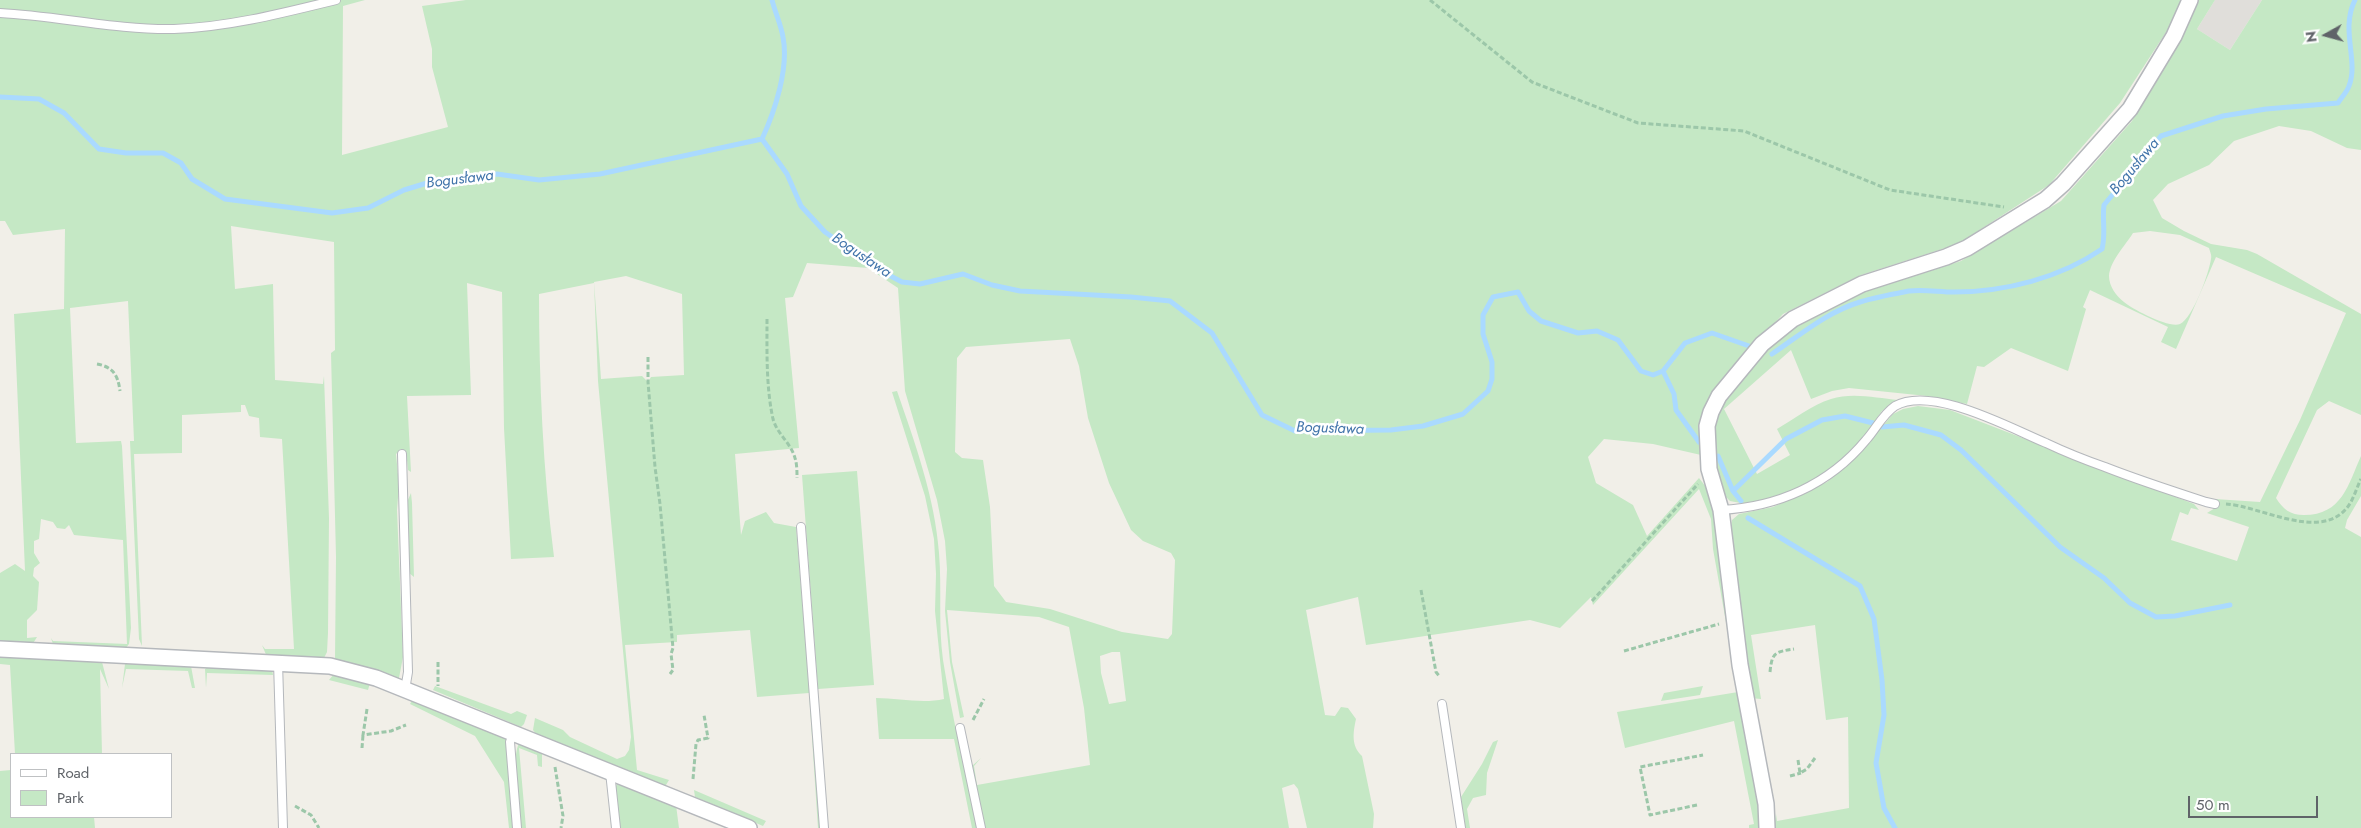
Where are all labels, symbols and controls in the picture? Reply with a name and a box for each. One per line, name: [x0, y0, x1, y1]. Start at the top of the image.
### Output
north arrow: [2301, 10, 2351, 60]
text: N: [2301, 30, 2322, 44]
water label: Bogusława: [2106, 135, 2164, 199]
water label: Bogusława: [425, 167, 495, 193]
water label: Bogusława: [828, 230, 894, 282]
water label: Bogusława: [1296, 419, 1364, 439]
legend: [10, 753, 172, 818]
text: Road: [57, 762, 89, 784]
scale bar: [2191, 786, 2321, 818]
text: Park: [57, 787, 84, 809]
text: 50 m: [2196, 794, 2230, 816]

